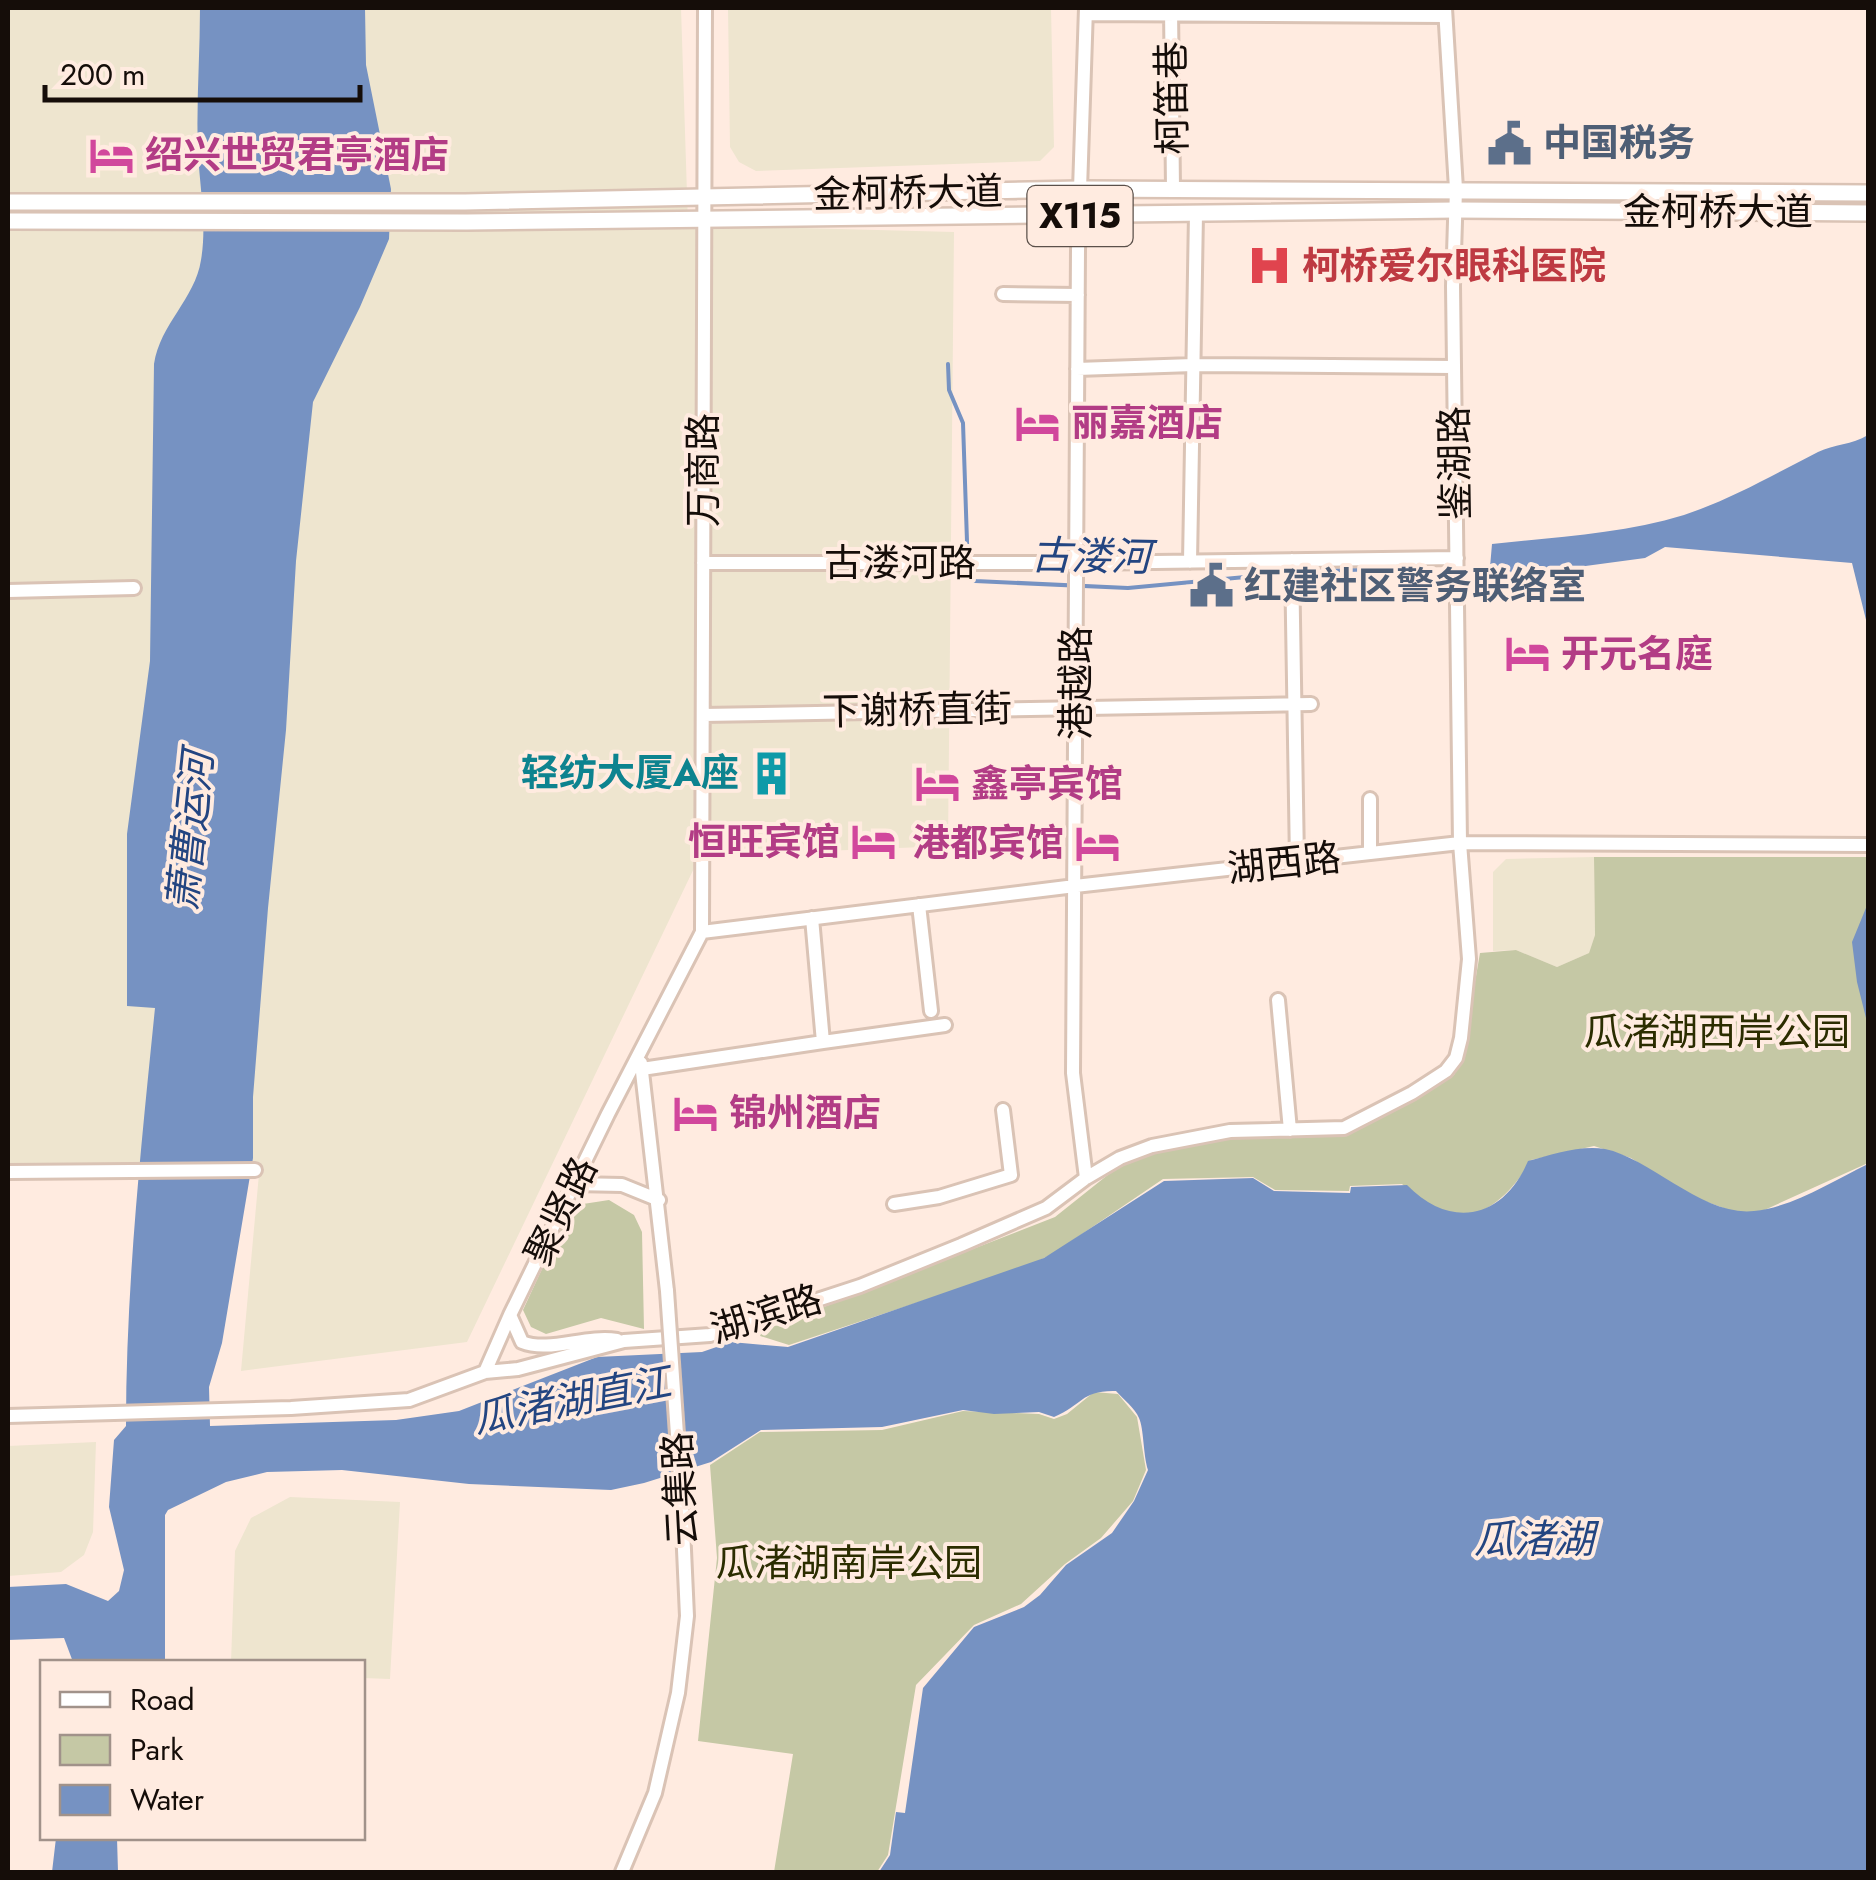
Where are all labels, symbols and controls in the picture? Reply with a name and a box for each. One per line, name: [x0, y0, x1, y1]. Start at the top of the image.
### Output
scale bar: [45, 40, 360, 102]
street label: 柯笛巷: [1143, 41, 1200, 155]
text: 200 m: [60, 53, 145, 96]
place label: 中国税务: [1543, 115, 1695, 170]
public building icon: 中国税务: [1486, 119, 1534, 167]
place label: 绍兴世贸君亭酒店: [145, 127, 449, 182]
hotel icon: 绍兴世贸君亭酒店: [88, 131, 136, 179]
street label: 金柯桥大道: [813, 163, 1003, 222]
street label: 金柯桥大道: [1623, 184, 1813, 239]
road number: X115: [1028, 186, 1132, 246]
place label: 柯桥爱尔眼科医院: [1302, 238, 1606, 293]
hospital icon: 柯桥爱尔眼科医院: [1245, 242, 1293, 290]
place label: 丽嘉酒店: [1071, 395, 1223, 450]
hotel icon: 丽嘉酒店: [1014, 399, 1062, 447]
street label: 鉴湖路: [1426, 406, 1483, 520]
street label: 万商路: [675, 413, 730, 527]
water label: 古溇河: [1031, 526, 1158, 586]
street label: 古溇河路: [824, 535, 976, 590]
place label: 红建社区警务联络室: [1244, 558, 1586, 613]
public building icon: 红建社区警务联络室: [1187, 562, 1235, 610]
street label: 港越路: [1048, 626, 1103, 740]
place label: 开元名庭: [1561, 626, 1713, 681]
hotel icon: 开元名庭: [1504, 630, 1552, 678]
street label: 下谢桥直街: [822, 680, 1012, 739]
water label: 萧曹运河: [153, 741, 228, 914]
place label: 轻纺大厦A座: [521, 745, 739, 800]
building icon: 轻纺大厦A座: [748, 749, 796, 797]
place label: 鑫亭宾馆: [971, 756, 1123, 811]
hotel icon: 鑫亭宾馆: [914, 760, 962, 808]
place label: 恒旺宾馆: [688, 814, 840, 869]
place label: 港都宾馆: [912, 815, 1064, 870]
hotel icon: 恒旺宾馆: [849, 818, 897, 866]
hotel icon: 港都宾馆: [1073, 819, 1121, 867]
street label: 湖西路: [1224, 829, 1344, 896]
park label: 瓜渚湖西岸公园: [1584, 1004, 1850, 1059]
place label: 锦州酒店: [729, 1085, 881, 1140]
hotel icon: 锦州酒店: [672, 1089, 720, 1137]
street label: 聚贤路: [511, 1147, 610, 1274]
street label: 湖滨路: [703, 1271, 828, 1356]
water label: 瓜渚湖直江: [468, 1352, 680, 1448]
street label: 云集路: [649, 1431, 710, 1547]
water label: 瓜渚湖: [1474, 1510, 1600, 1568]
park label: 瓜渚湖南岸公园: [716, 1535, 982, 1590]
legend: [40, 1660, 365, 1840]
text: Road: [130, 1678, 195, 1721]
text: Park: [130, 1728, 184, 1771]
text: Water: [130, 1778, 205, 1821]

